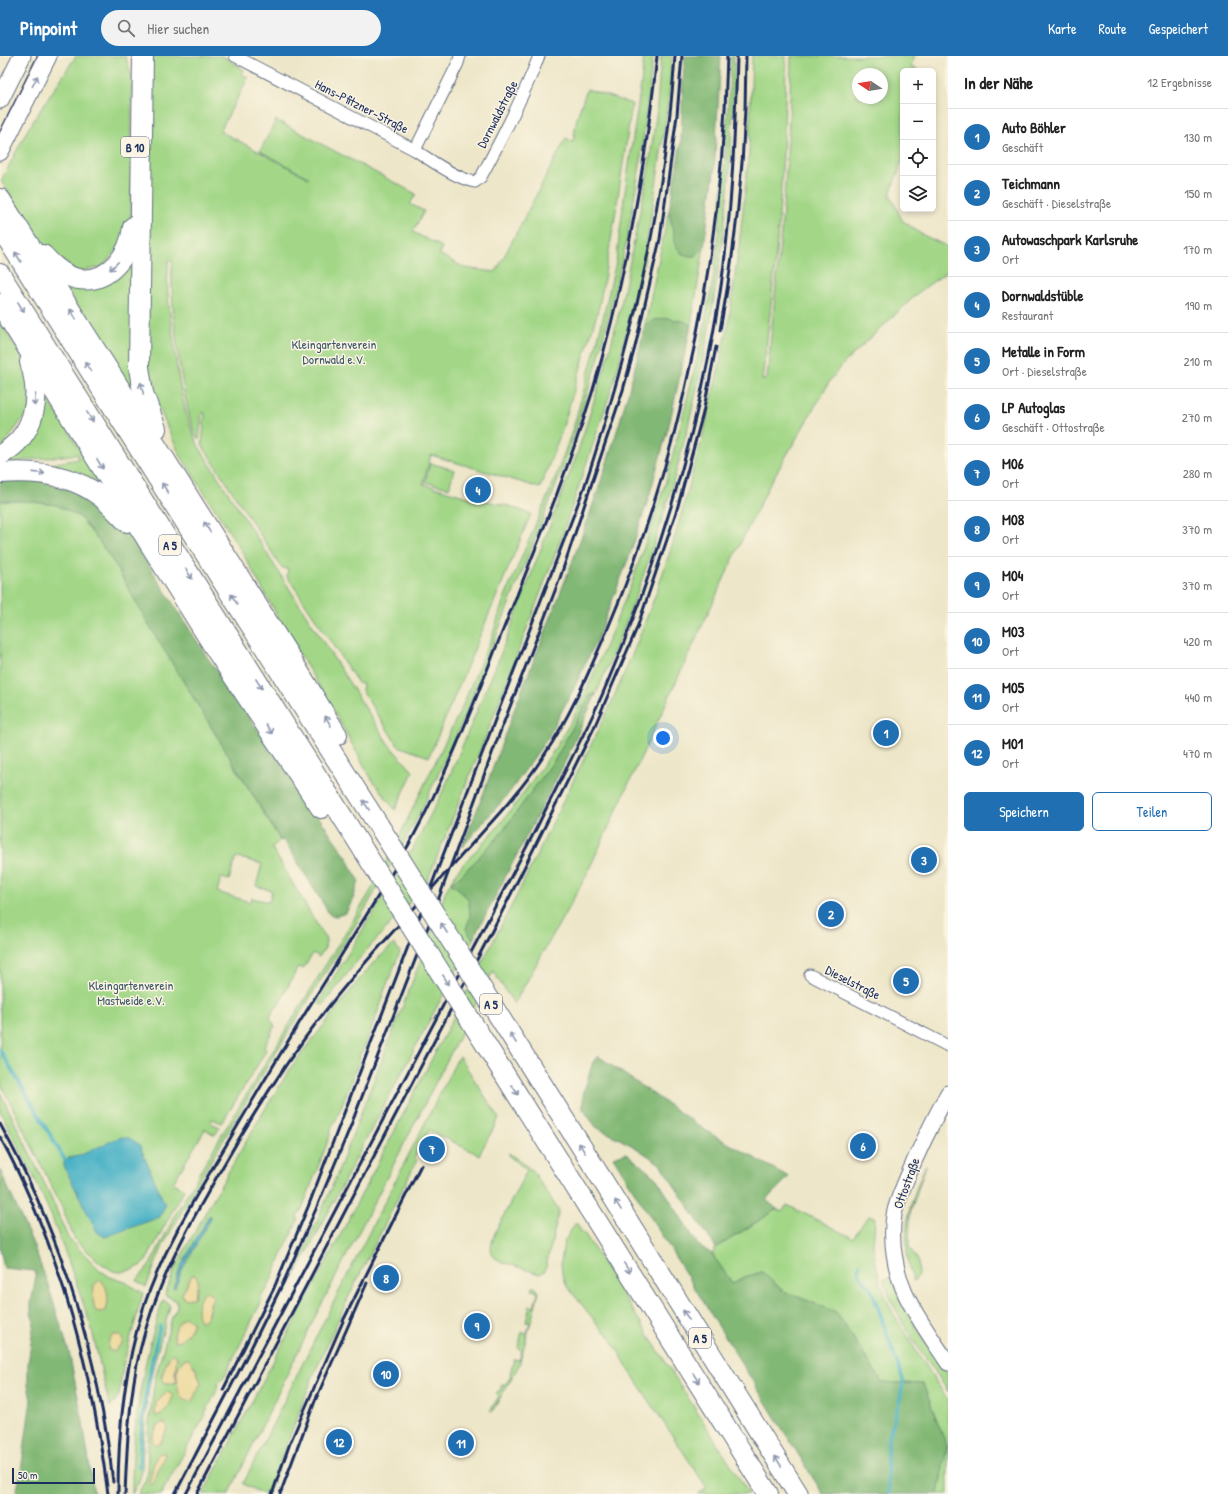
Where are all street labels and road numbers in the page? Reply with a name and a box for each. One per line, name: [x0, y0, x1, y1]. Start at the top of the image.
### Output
street label: Hans-Pfitzner-Straße: [312, 75, 412, 137]
street label: Dornwaldstraße: [472, 77, 522, 151]
road number: B 10: [121, 137, 149, 157]
road number: A 5: [159, 535, 181, 555]
street label: Dieselstraße: [822, 960, 884, 1004]
road number: A 5: [480, 994, 502, 1014]
street label: Ottostraße: [888, 1155, 924, 1211]
road number: A 5: [689, 1328, 711, 1348]

